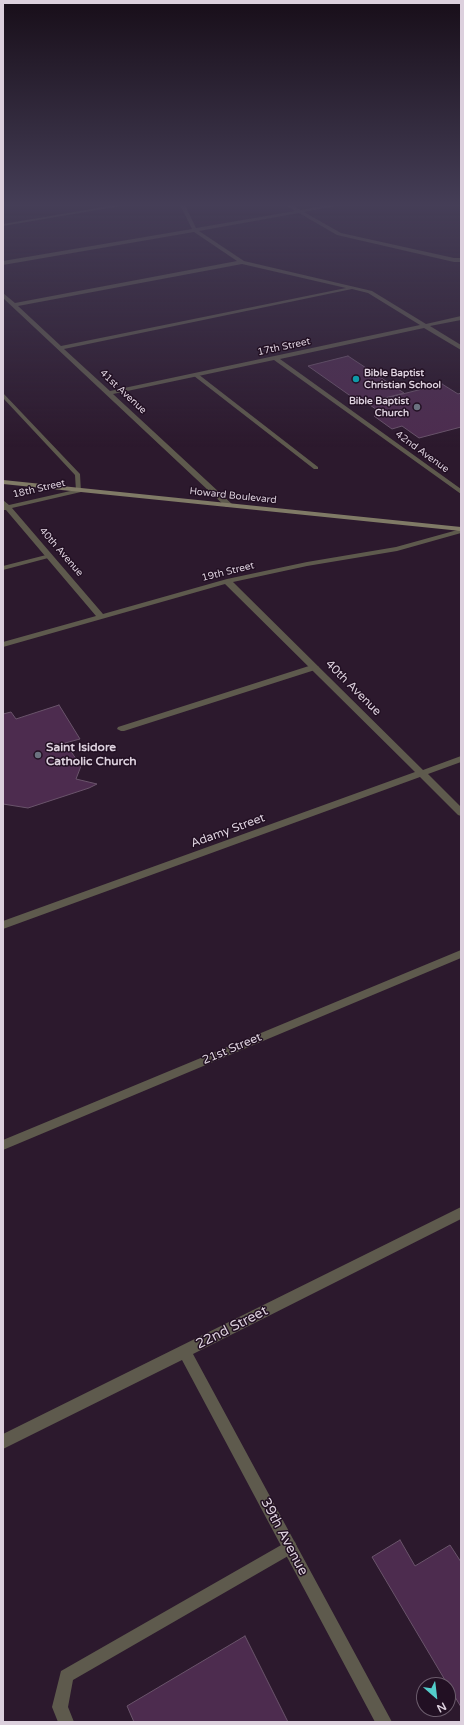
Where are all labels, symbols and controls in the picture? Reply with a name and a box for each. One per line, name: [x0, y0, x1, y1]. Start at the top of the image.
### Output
street label: 17th Street: [257, 336, 311, 358]
street label: 41st Avenue: [97, 367, 149, 417]
place label: Bible Baptist Christian School: [364, 367, 441, 390]
marker: Bible Baptist Christian School: [351, 374, 361, 384]
place label: Bible Baptist Church: [349, 395, 409, 418]
marker: Bible Baptist Church: [412, 402, 422, 412]
street label: 42nd Avenue: [393, 429, 451, 475]
street label: 18th Street: [12, 477, 66, 501]
street label: Howard Boulevard: [189, 485, 277, 507]
street label: 40th Avenue: [37, 525, 85, 579]
street label: 19th Street: [201, 560, 255, 584]
street label: 40th Avenue: [322, 657, 384, 719]
place label: Saint Isidore Catholic Church: [46, 741, 137, 769]
marker: Saint Isidore Catholic Church: [33, 750, 43, 760]
street label: Adamy Street: [189, 811, 267, 851]
street label: 21st Street: [200, 1030, 264, 1068]
street label: 22nd Street: [193, 1303, 271, 1353]
street label: 39th Avenue: [257, 1495, 311, 1579]
north arrow: [416, 1677, 456, 1717]
text: N: [434, 1699, 448, 1715]

